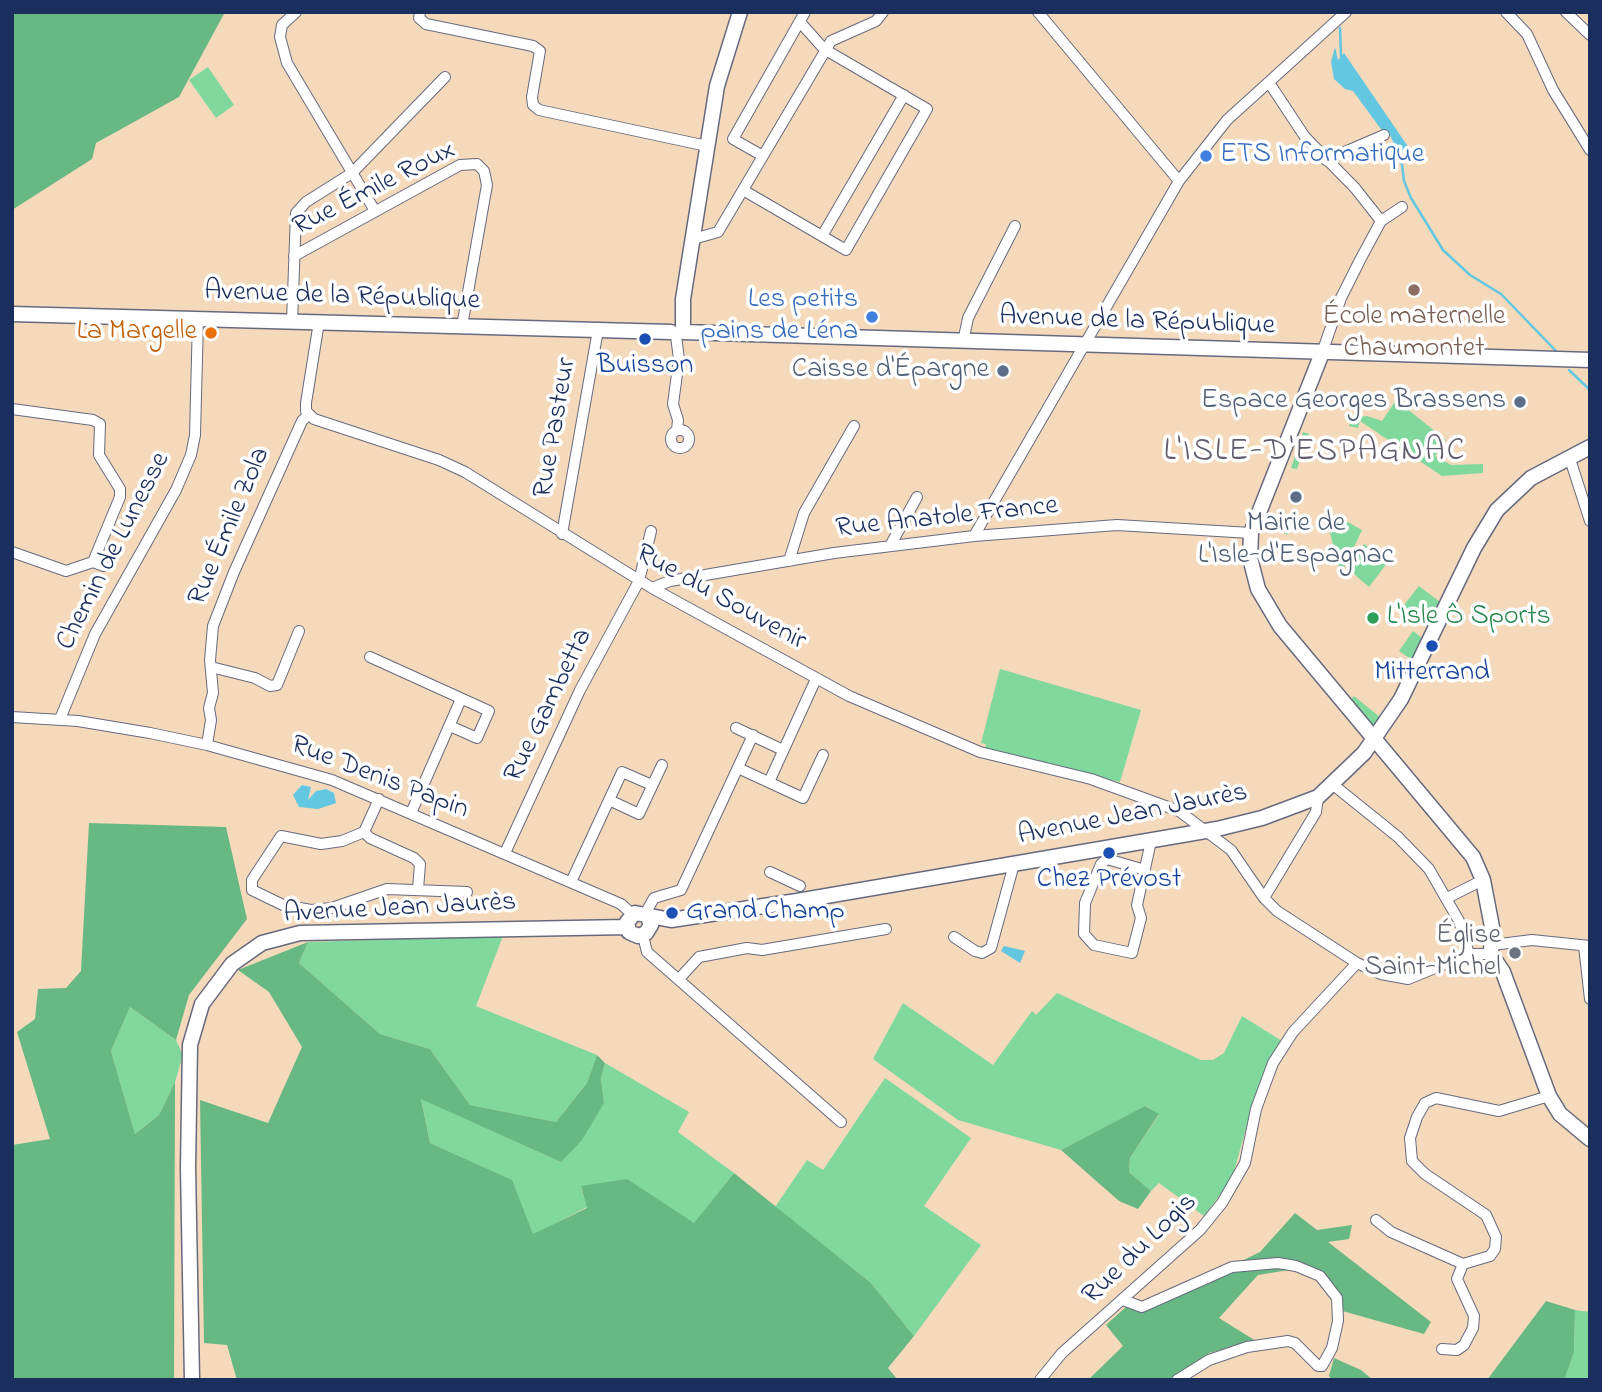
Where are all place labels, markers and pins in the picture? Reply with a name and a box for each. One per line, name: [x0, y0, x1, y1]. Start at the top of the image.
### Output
place label: ETS Informatique: [1220, 139, 1424, 173]
marker: ETS Informatique: [1198, 148, 1214, 164]
marker: École maternelle Chaumontet: [1406, 282, 1422, 298]
place label: Les petits pains de Léna: [700, 284, 858, 350]
place label: École maternelle Chaumontet: [1322, 301, 1506, 367]
marker: Les petits pains de Léna: [864, 309, 880, 325]
place label: La Margelle: [77, 316, 197, 350]
marker: La Margelle: [203, 325, 219, 341]
marker: Buisson: [637, 331, 653, 347]
place label: Buisson: [597, 350, 693, 384]
place label: Caisse d'Épargne: [792, 354, 989, 388]
marker: Caisse d'Épargne: [995, 363, 1011, 379]
place label: Espace Georges Brassens: [1201, 385, 1506, 419]
marker: Espace Georges Brassens: [1512, 394, 1528, 410]
marker: Mairie de L'Isle-d'Espagnac: [1288, 489, 1304, 505]
place label: Mairie de L'Isle-d'Espagnac: [1198, 508, 1394, 574]
place label: L'Isle Ô Sports: [1387, 601, 1551, 635]
marker: L'Isle Ô Sports: [1365, 610, 1381, 626]
marker: Mitterrand: [1424, 638, 1440, 654]
place label: Mitterrand: [1374, 657, 1490, 691]
marker: Chez Prévost: [1101, 845, 1117, 861]
place label: Chez Prévost: [1037, 864, 1181, 898]
place label: Grand Champ: [686, 896, 845, 930]
marker: Grand Champ: [664, 905, 680, 921]
place label: Église Saint-Michel: [1364, 920, 1501, 986]
marker: Église Saint-Michel: [1507, 945, 1523, 961]

